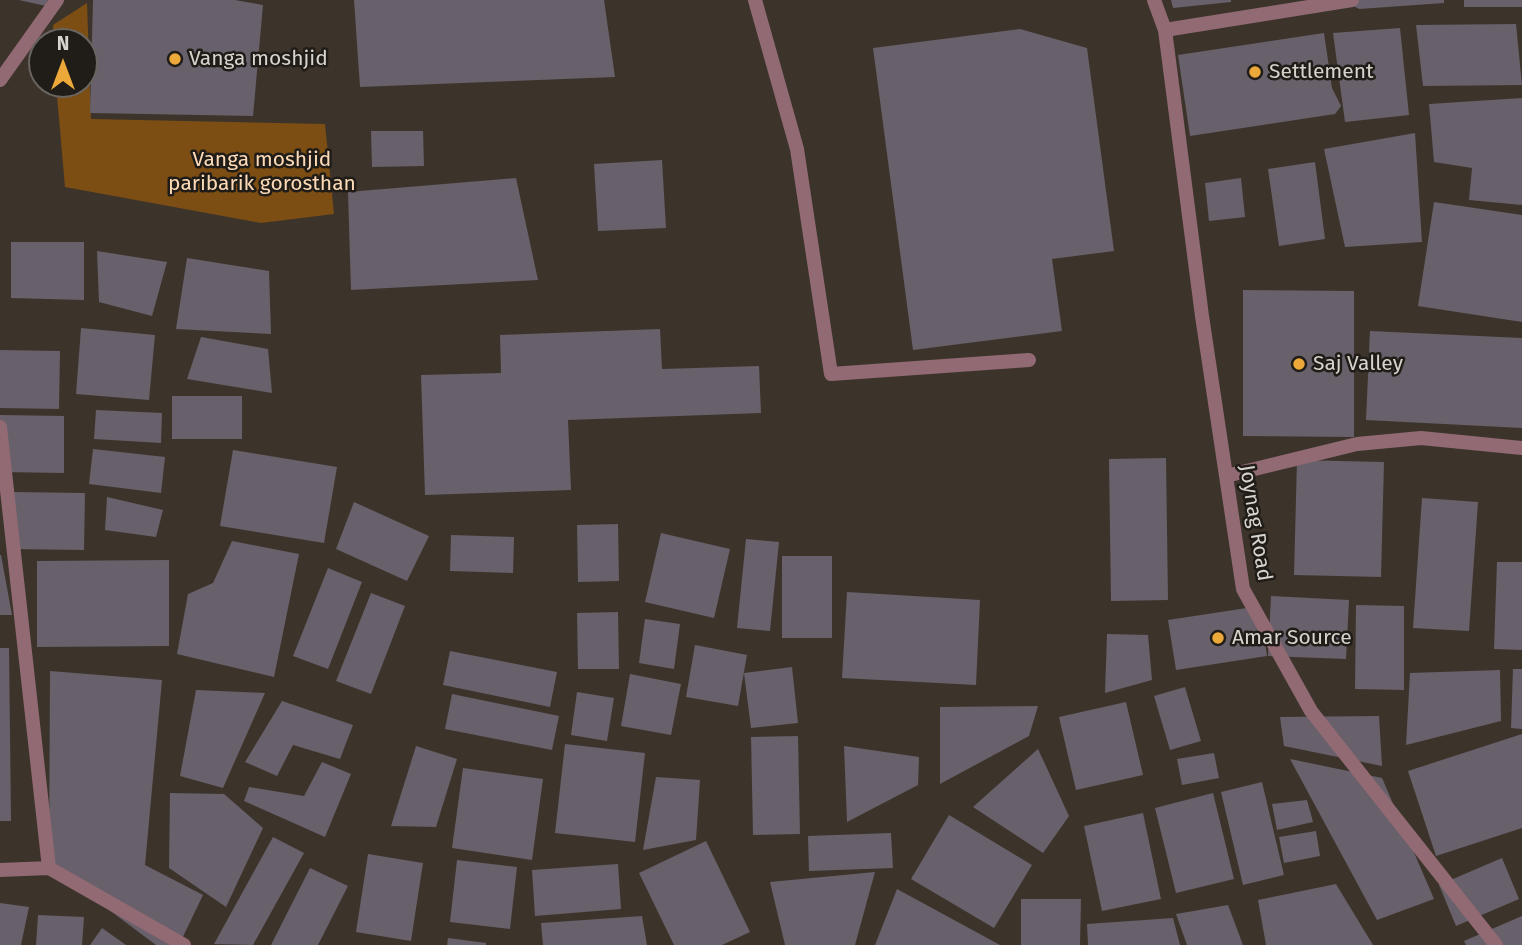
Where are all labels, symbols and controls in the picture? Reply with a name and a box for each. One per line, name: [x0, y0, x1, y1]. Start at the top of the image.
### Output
north arrow: [28, 28, 98, 98]
text: N: [57, 32, 69, 55]
place label: Vanga moshjid: [189, 46, 328, 72]
marker: Vanga moshjid: [167, 51, 183, 67]
place label: Settlement: [1269, 59, 1374, 85]
marker: Settlement: [1247, 64, 1263, 80]
park label: Vanga moshjid paribarik gorosthan: [168, 147, 356, 197]
place label: Saj Valley: [1313, 351, 1403, 377]
marker: Saj Valley: [1291, 356, 1307, 372]
street label: Joynag Road: [1233, 463, 1277, 583]
place label: Amar Source: [1232, 625, 1352, 651]
marker: Amar Source: [1210, 630, 1226, 646]

